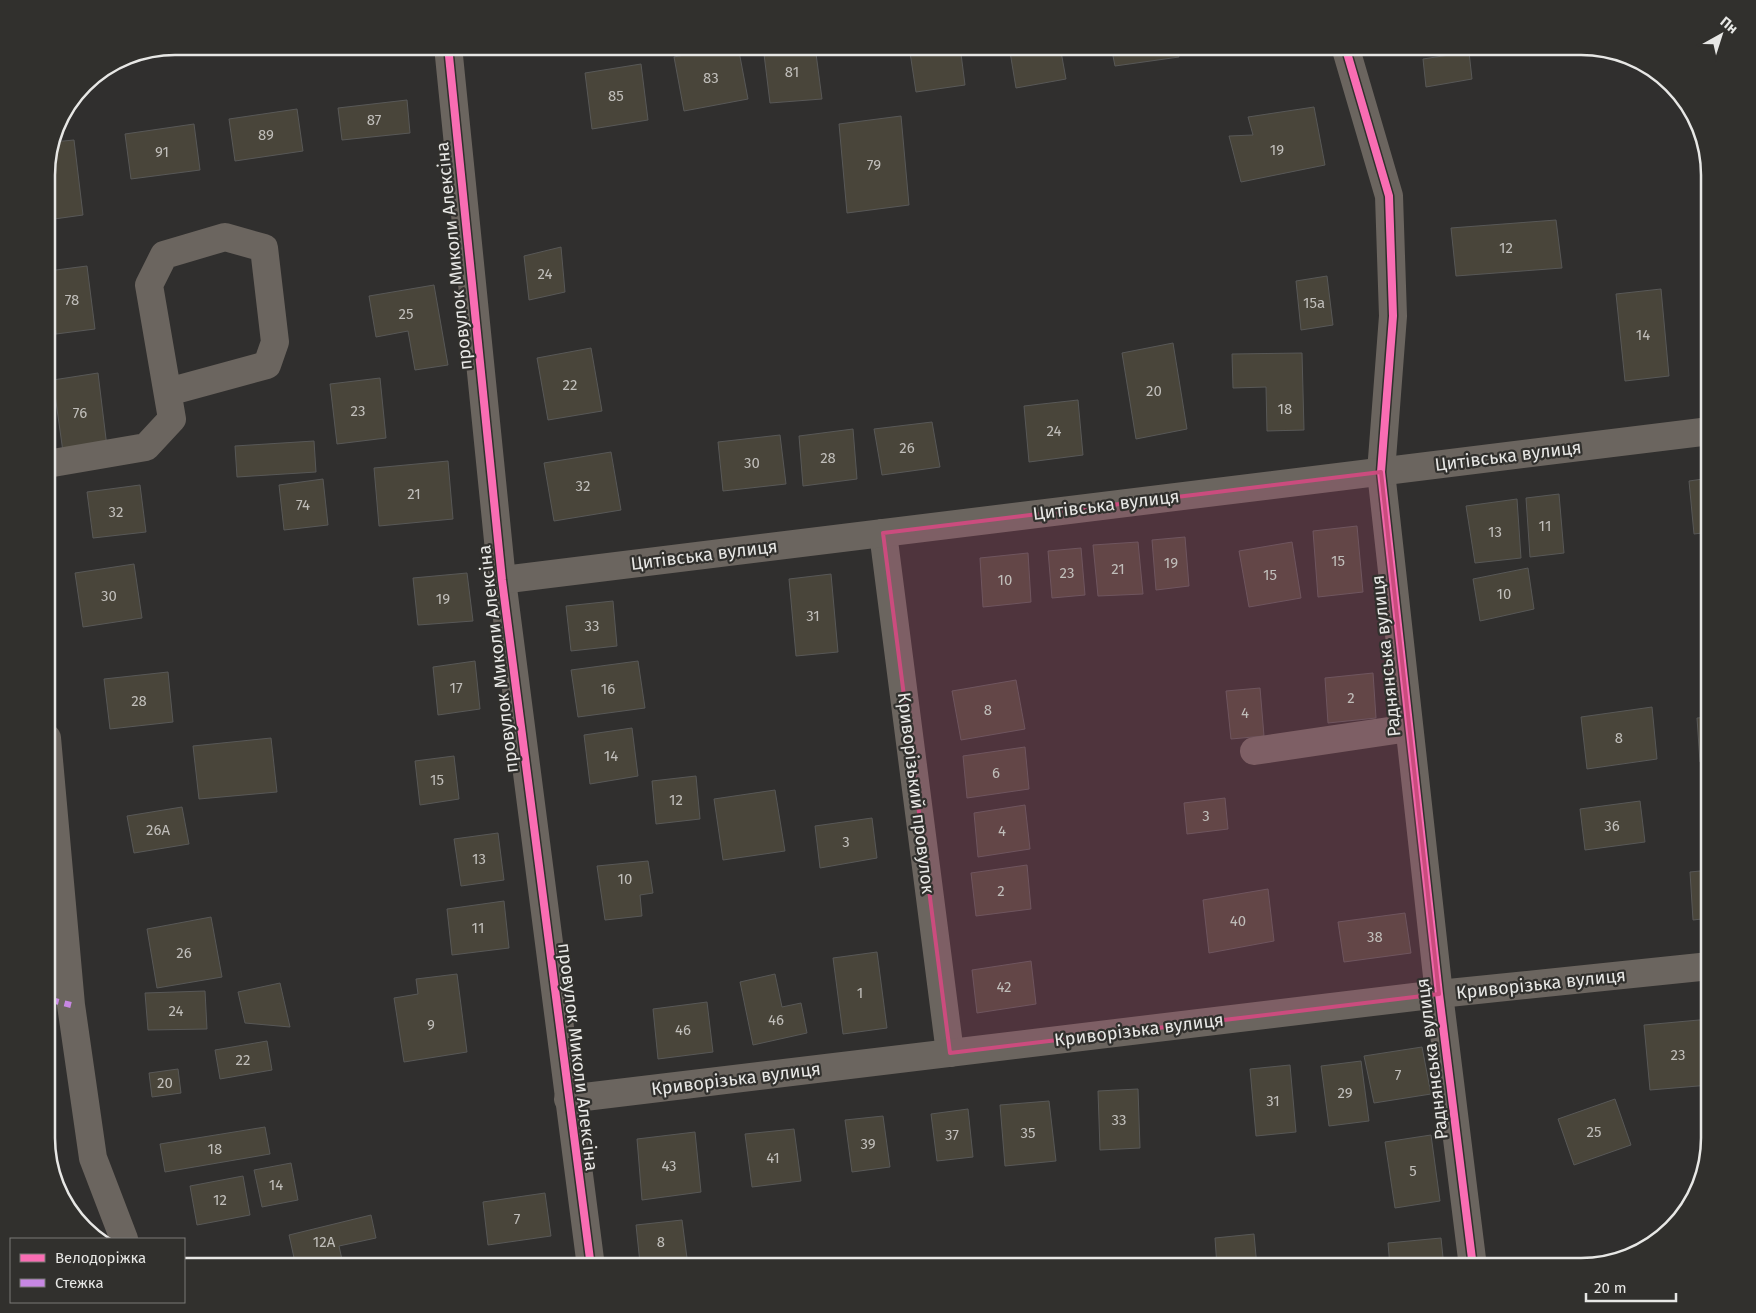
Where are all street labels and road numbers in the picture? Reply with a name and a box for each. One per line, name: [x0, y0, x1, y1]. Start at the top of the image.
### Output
street label: провулок Миколи Алексіна: [431, 141, 477, 371]
street label: Цитівська вулиця: [1433, 436, 1583, 476]
street label: Цитівська вулиця: [1031, 485, 1181, 525]
street label: Цитівська вулиця: [629, 535, 779, 575]
street label: провулок Миколи Алексіна: [473, 544, 523, 774]
street label: Раднянська вулиця: [1367, 574, 1405, 738]
street label: Криворізький провулок: [893, 691, 939, 896]
street label: провулок Миколи Алексіна: [553, 942, 603, 1172]
street label: Криворізька вулиця: [1455, 964, 1627, 1004]
street label: Раднянська вулиця: [1411, 977, 1453, 1141]
street label: Криворізька вулиця: [1053, 1009, 1225, 1051]
street label: Криворізька вулиця: [650, 1058, 822, 1100]

